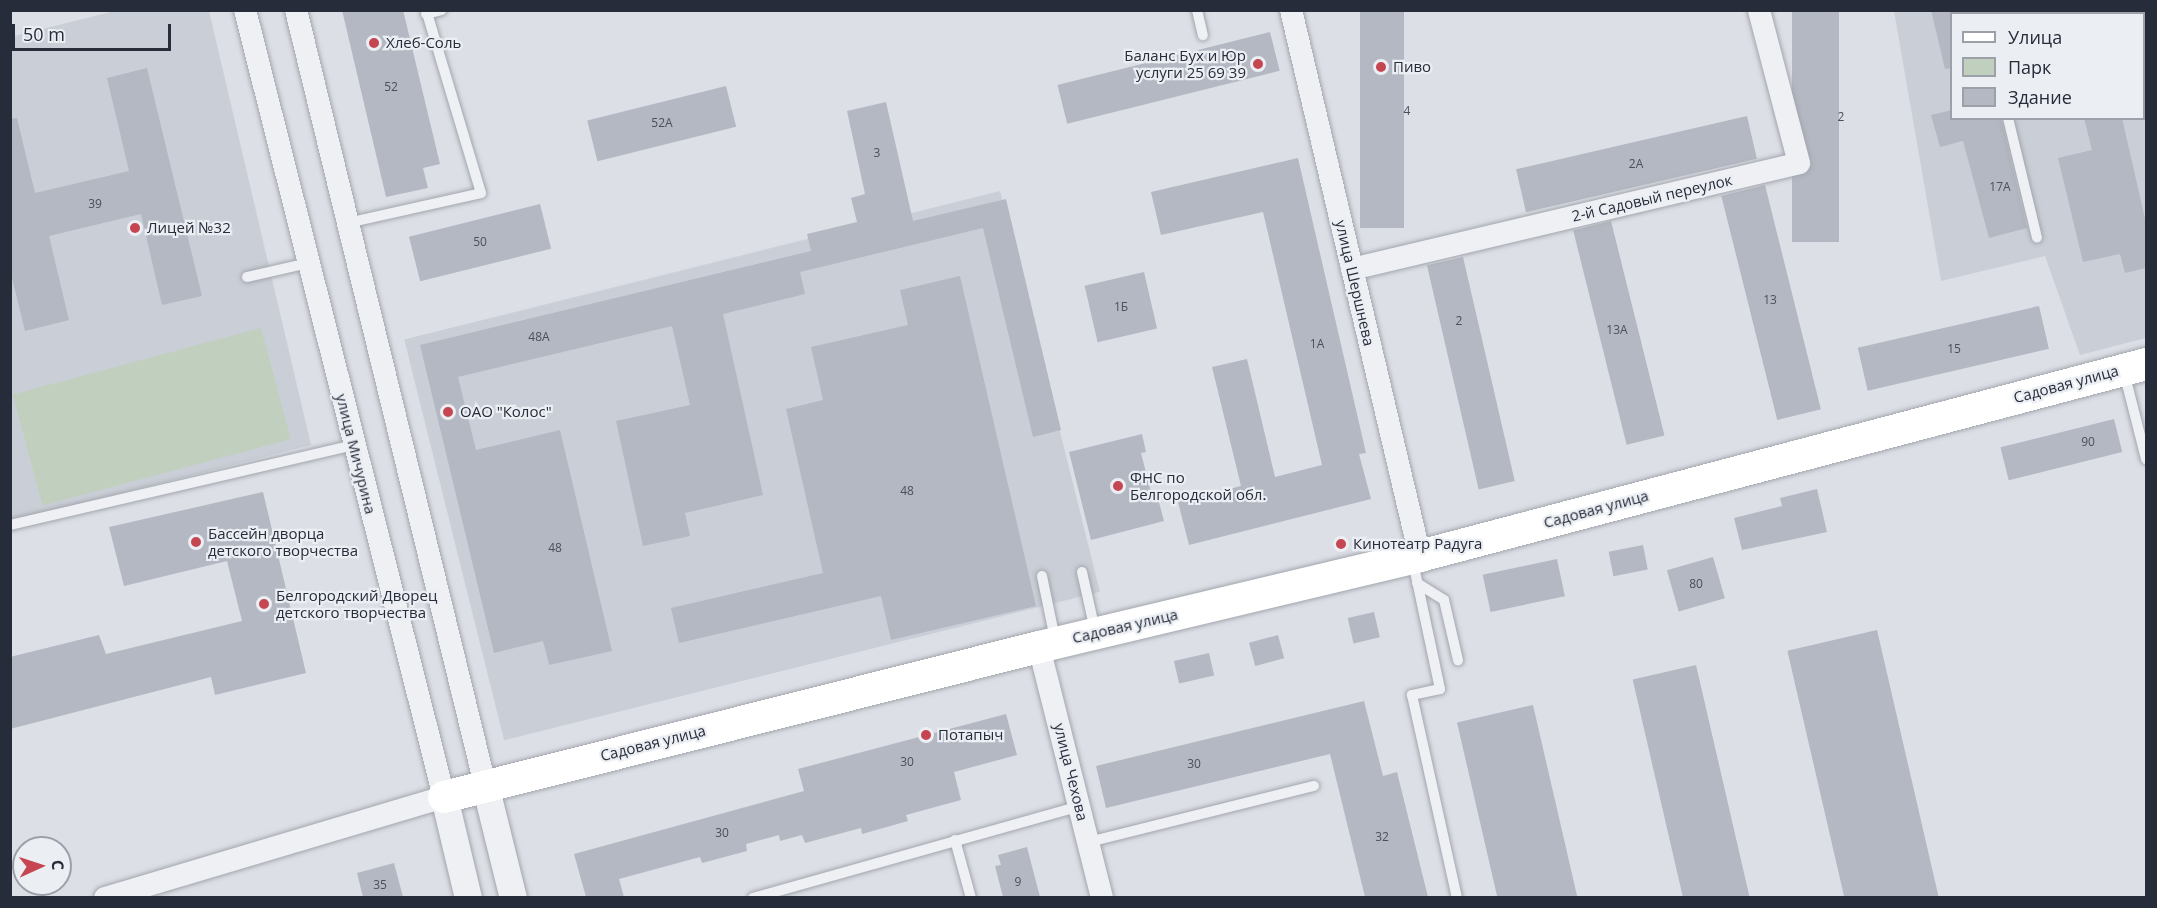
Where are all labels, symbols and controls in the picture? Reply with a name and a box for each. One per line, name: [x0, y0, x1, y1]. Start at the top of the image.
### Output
scale bar: [15, 12, 174, 50]
legend: [1950, 12, 2145, 120]
text: 50 m: [23, 22, 65, 46]
text: Улица: [2008, 25, 2062, 49]
place label: Хлеб-Соль: [386, 34, 461, 52]
marker: Хлеб-Соль: [367, 36, 381, 50]
place label: Баланс Бух и Юр услуги 25 69 39: [1124, 46, 1246, 81]
text: Парк: [2008, 55, 2051, 79]
marker: Баланс Бух и Юр услуги 25 69 39: [1251, 57, 1265, 71]
place label: Пиво: [1393, 58, 1431, 76]
marker: Пиво: [1374, 60, 1388, 74]
house number: 52: [384, 80, 398, 94]
text: Здание: [2008, 85, 2072, 109]
house number: 4: [1404, 104, 1410, 118]
house number: 2: [1838, 110, 1844, 124]
house number: 52А: [651, 116, 673, 130]
house number: 3: [874, 146, 880, 160]
house number: 2А: [1629, 157, 1643, 171]
street label: 2-й Садовый переулок: [1570, 171, 1734, 225]
house number: 17А: [1989, 180, 2011, 194]
house number: 39: [88, 197, 102, 211]
street label: улица Шершнева: [1332, 218, 1378, 348]
place label: Лицей №32: [147, 219, 231, 237]
marker: Лицей №32: [128, 221, 142, 235]
house number: 50: [473, 235, 487, 249]
house number: 13: [1763, 293, 1777, 307]
house number: 1Б: [1114, 300, 1128, 314]
house number: 2: [1456, 314, 1462, 328]
house number: 13А: [1606, 323, 1628, 337]
house number: 48А: [528, 330, 550, 344]
house number: 1А: [1310, 337, 1324, 351]
house number: 15: [1947, 342, 1961, 356]
street label: Садовая улица: [2012, 361, 2120, 407]
street label: улица Мичурина: [332, 392, 380, 516]
place label: ОАО "Колос": [460, 403, 552, 421]
marker: ОАО "Колос": [441, 405, 455, 419]
house number: 90: [2081, 435, 2095, 449]
place label: ФНС по Белгородской обл.: [1130, 468, 1266, 503]
marker: ФНС по Белгородской обл.: [1111, 479, 1125, 493]
house number: 48: [900, 484, 914, 498]
street label: Садовая улица: [1542, 486, 1650, 532]
place label: Бассейн дворца детского творчества: [208, 524, 358, 559]
marker: Бассейн дворца детского творчества: [189, 535, 203, 549]
place label: Кинотеатр Радуга: [1353, 535, 1482, 553]
marker: Кинотеатр Радуга: [1334, 537, 1348, 551]
house number: 48: [548, 541, 562, 555]
house number: 80: [1689, 577, 1703, 591]
place label: Белгородский Дворец детского творчества: [276, 586, 437, 621]
marker: Белгородский Дворец детского творчества: [257, 597, 271, 611]
street label: Садовая улица: [1070, 605, 1180, 647]
street label: Садовая улица: [598, 721, 708, 765]
street label: улица Чехова: [1050, 721, 1092, 823]
place label: Потапыч: [938, 726, 1003, 744]
marker: Потапыч: [919, 728, 933, 742]
house number: 30: [900, 755, 914, 769]
house number: 30: [1187, 757, 1201, 771]
house number: 30: [715, 826, 729, 840]
house number: 32: [1375, 830, 1389, 844]
north arrow: [12, 836, 72, 896]
text: С: [47, 859, 69, 871]
house number: 9: [1015, 875, 1021, 889]
house number: 35: [373, 878, 387, 892]

